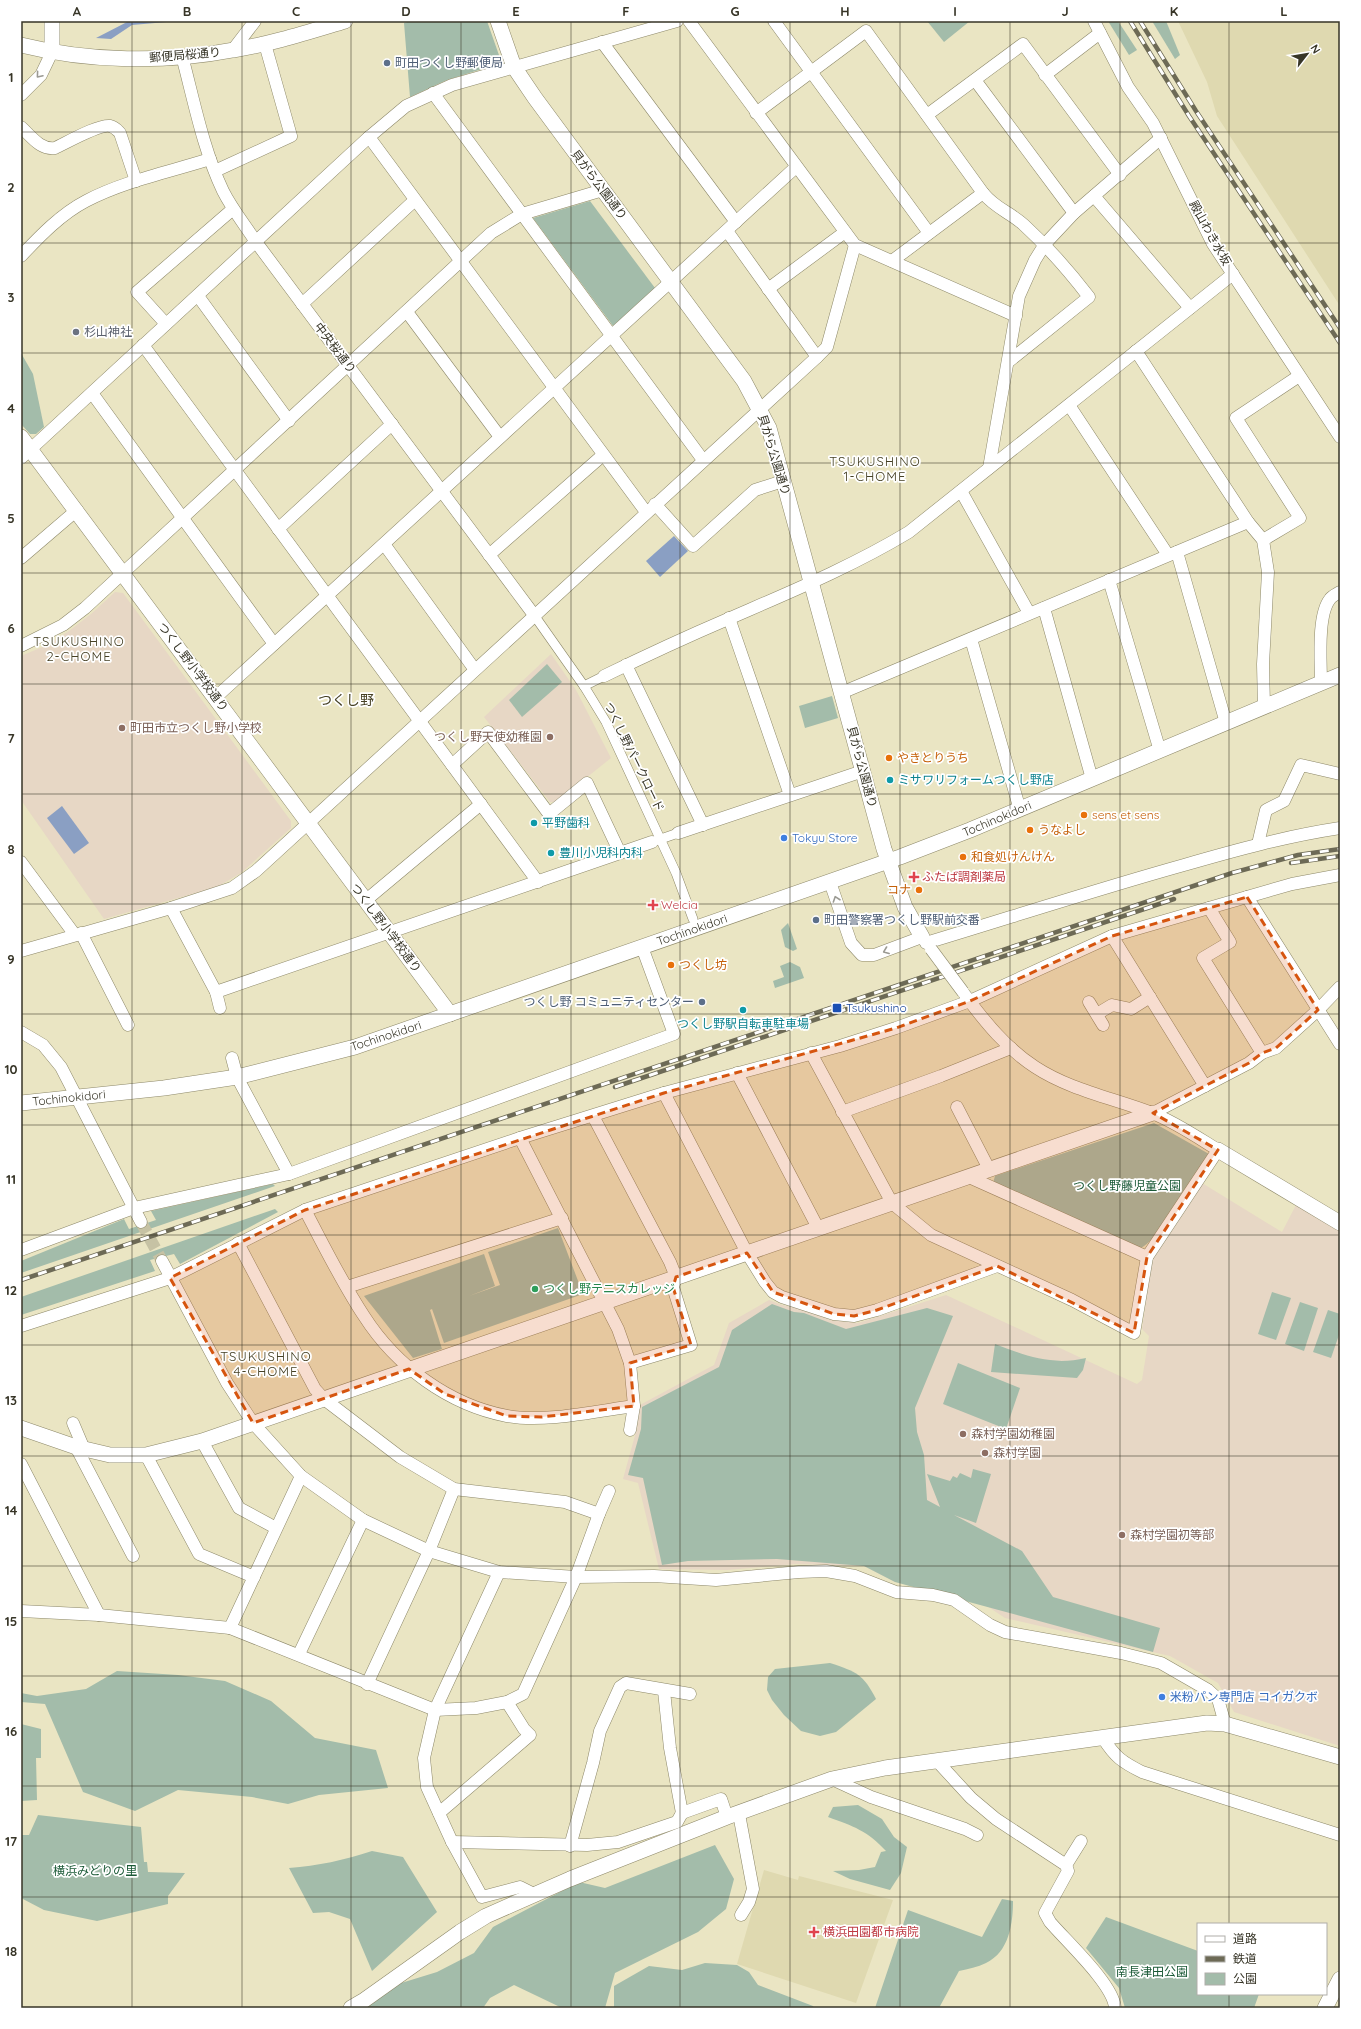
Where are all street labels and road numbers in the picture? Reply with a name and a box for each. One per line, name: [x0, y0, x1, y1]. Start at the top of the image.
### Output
street label: 郵便局桜通り: [148, 44, 221, 65]
street label: 貝がら公園通り: [568, 147, 631, 223]
street label: 殿山わき水坂: [1186, 198, 1234, 268]
street label: 中央桜通り: [311, 319, 359, 376]
street label: 貝がら公園通り: [755, 412, 794, 497]
street label: つくし野小学校通り: [155, 619, 232, 714]
street label: つくし野パークロード: [601, 700, 667, 814]
street label: 貝がら公園通り: [844, 724, 881, 809]
street label: Tochinokidori: [960, 797, 1034, 840]
street label: つくし野小学校通り: [348, 880, 425, 975]
street label: Tochinokidori: [655, 910, 729, 949]
street label: Tochinokidori: [349, 1017, 423, 1054]
street label: Tochinokidori: [32, 1086, 106, 1109]

